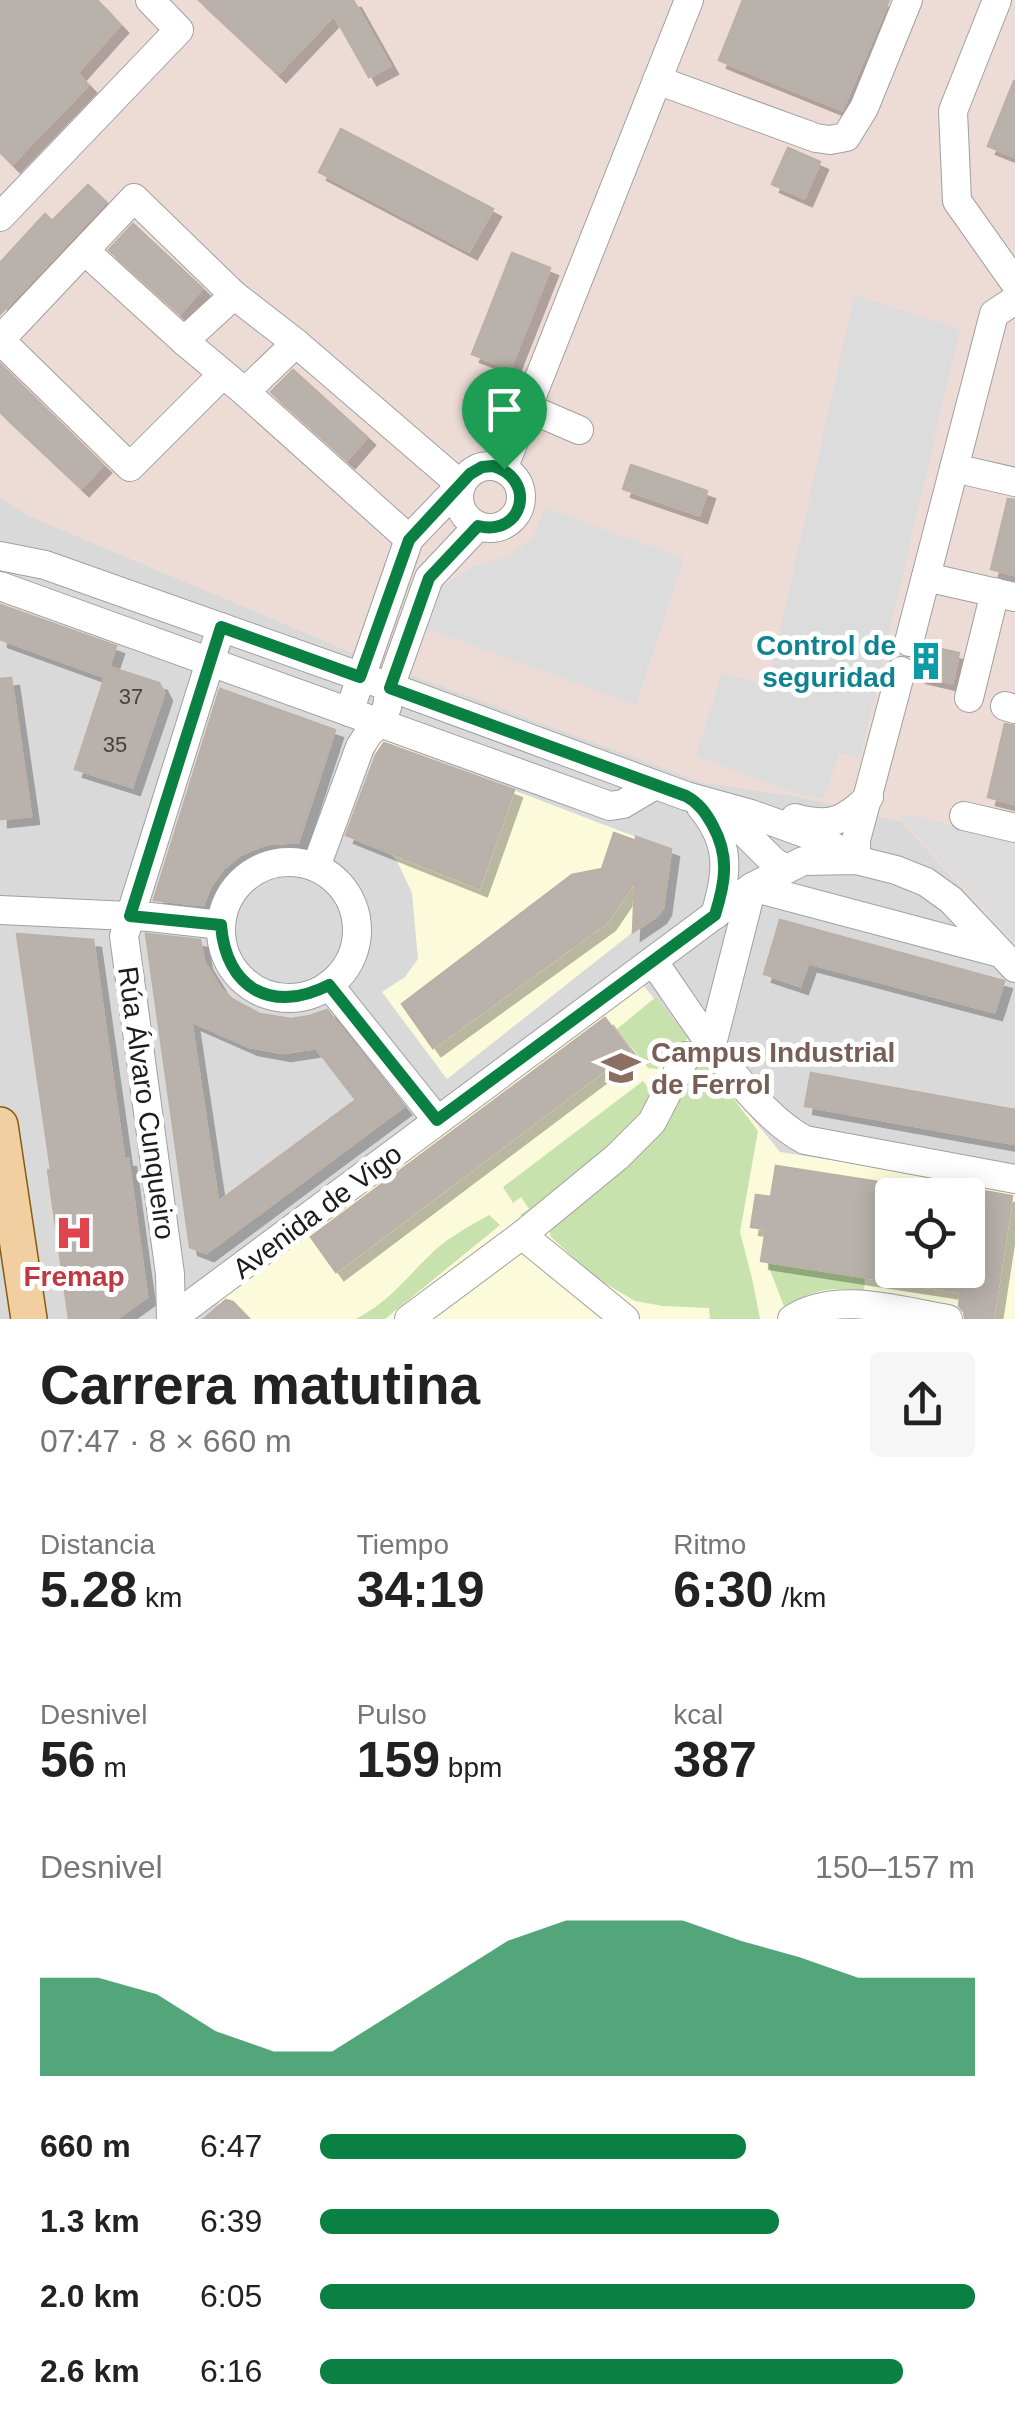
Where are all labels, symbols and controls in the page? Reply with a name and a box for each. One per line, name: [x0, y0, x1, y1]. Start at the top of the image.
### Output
pin: [462, 367, 547, 470]
icon: arrive: [477, 382, 532, 437]
place label: Control de seguridad: [756, 630, 896, 693]
building icon: Control de seguridad: [905, 640, 947, 682]
house number: 37: [119, 684, 143, 709]
house number: 35: [103, 732, 127, 757]
street label: Rúa Álvaro Cunqueiro: [112, 965, 181, 1242]
place label: Campus Industrial de Ferrol: [651, 1037, 895, 1100]
school or university icon: Campus Industrial de Ferrol: [600, 1047, 642, 1089]
street label: Avenida de Vigo: [227, 1138, 408, 1285]
map controls: [875, 1178, 985, 1288]
button: locate: [875, 1178, 985, 1288]
hospital icon: Fremap: [53, 1212, 95, 1254]
place label: Fremap: [23, 1261, 125, 1292]
button: share: [870, 1352, 975, 1457]
text: Carrera matutina: [40, 1354, 480, 1416]
text: 07:47 · 8 × 660 m: [40, 1423, 292, 1459]
text: Distancia: [40, 1529, 155, 1560]
text: Tiempo: [357, 1529, 449, 1560]
text: Ritmo: [673, 1529, 746, 1560]
text: 5.28: [40, 1562, 137, 1618]
text: 34:19: [357, 1562, 485, 1618]
text: 6:30: [673, 1562, 773, 1618]
text: km: [137, 1582, 182, 1613]
text: /km: [773, 1582, 826, 1613]
text: Desnivel: [40, 1699, 147, 1730]
text: Pulso: [357, 1699, 427, 1730]
text: kcal: [673, 1699, 723, 1730]
text: 56: [40, 1732, 96, 1788]
text: 159: [357, 1732, 440, 1788]
text: 387: [673, 1732, 757, 1788]
text: m: [96, 1752, 127, 1783]
text: bpm: [440, 1752, 502, 1783]
text: Desnivel: [40, 1849, 163, 1885]
text: 150–157 m: [815, 1849, 975, 1885]
text: 660 m: [40, 2128, 131, 2164]
text: 6:47: [200, 2128, 262, 2164]
text: 1.3 km: [40, 2203, 140, 2239]
text: 6:39: [200, 2203, 262, 2239]
text: 2.0 km: [40, 2278, 140, 2314]
text: 6:05: [200, 2278, 262, 2314]
text: 2.6 km: [40, 2353, 140, 2389]
text: 6:16: [200, 2353, 262, 2389]

